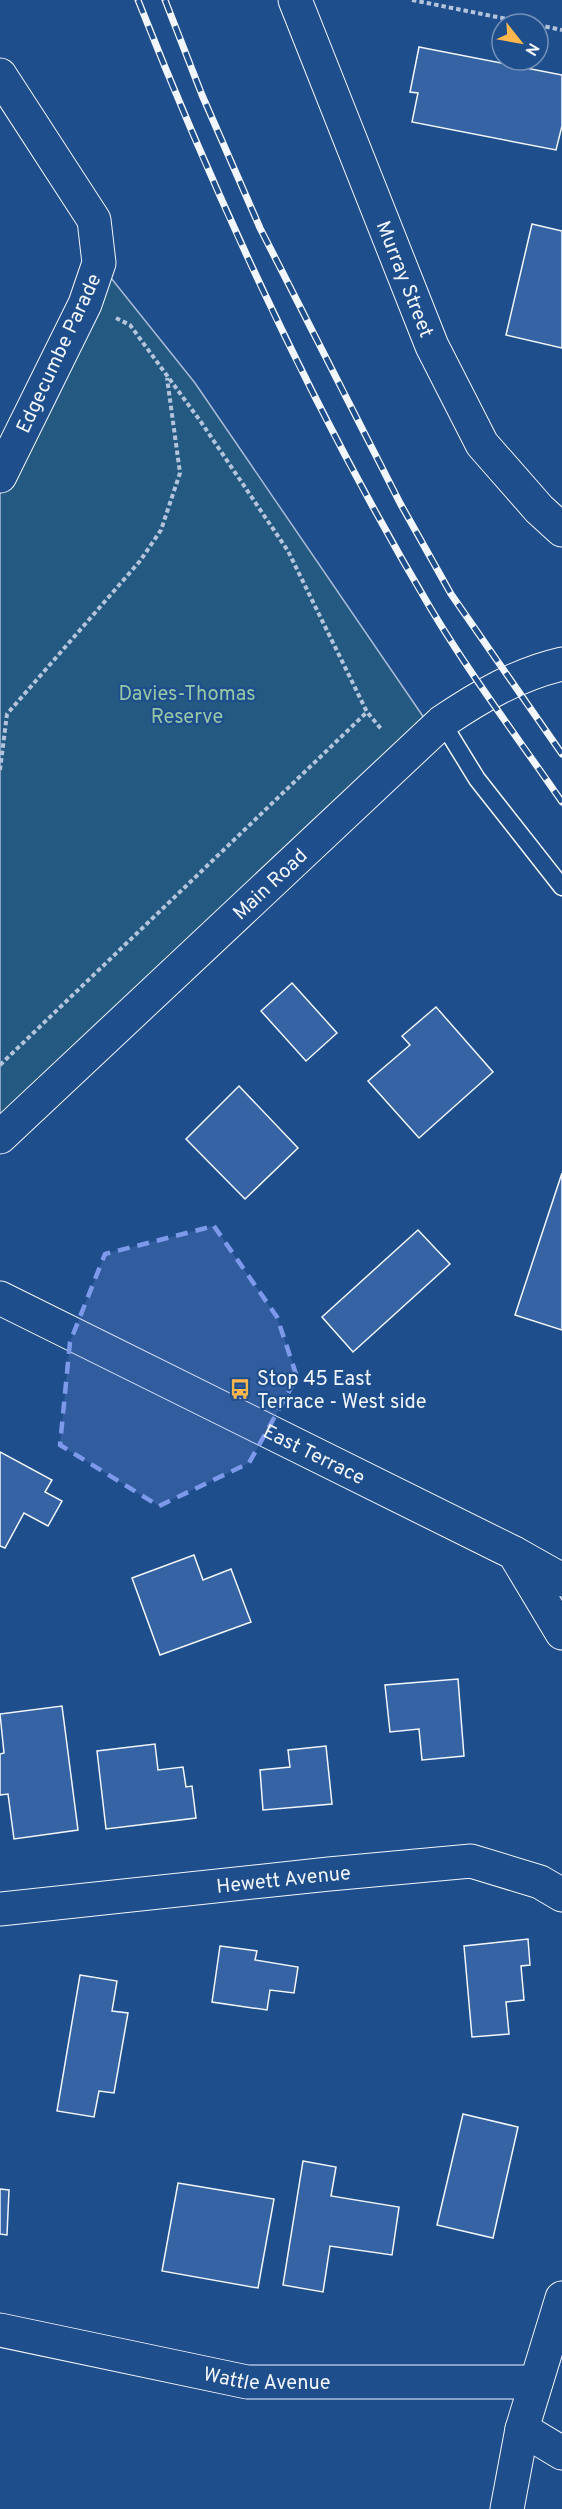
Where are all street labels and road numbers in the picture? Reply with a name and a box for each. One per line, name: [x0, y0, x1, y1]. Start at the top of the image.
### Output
street label: Murray Street: [369, 217, 438, 342]
street label: Edgecumbe Parade: [11, 270, 108, 438]
street label: Main Road: [228, 844, 314, 927]
street label: East Terrace: [258, 1420, 369, 1492]
street label: Hewett Avenue: [215, 1861, 352, 1901]
street label: Wattle Avenue: [201, 2362, 330, 2397]

